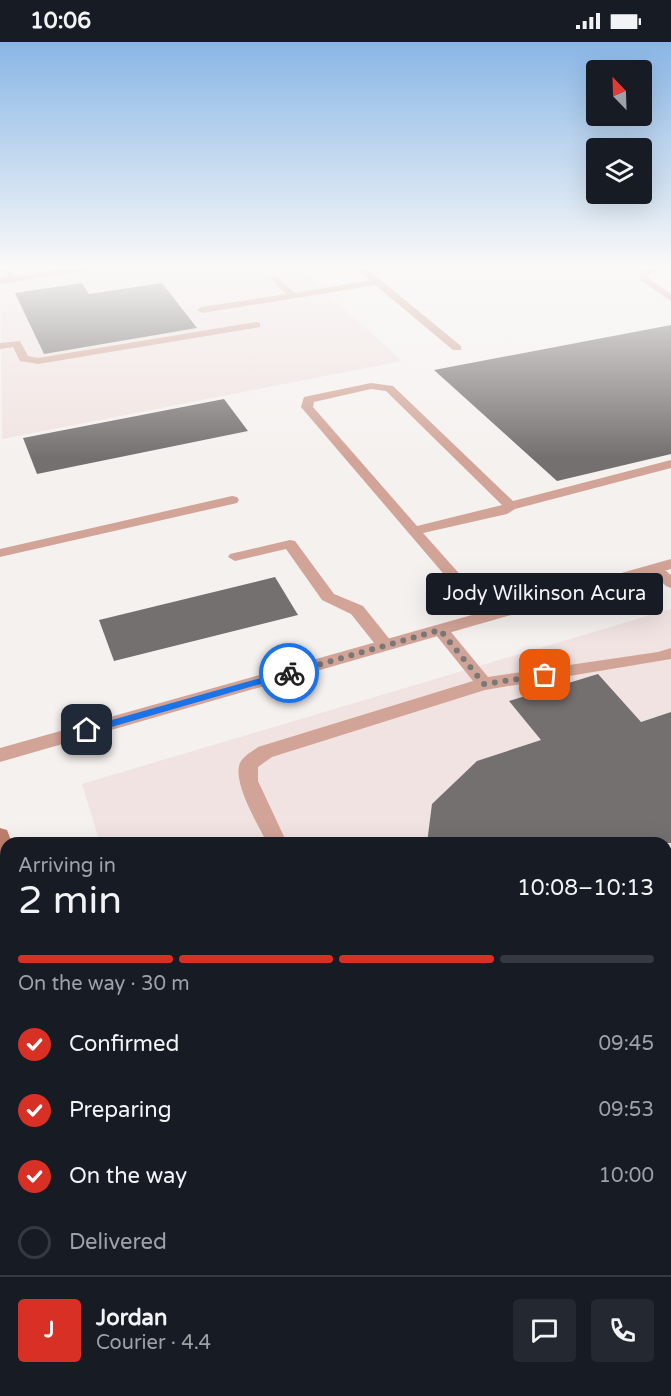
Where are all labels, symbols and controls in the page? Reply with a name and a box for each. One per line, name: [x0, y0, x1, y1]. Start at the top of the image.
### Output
text: 10:06: [30, 8, 91, 34]
north arrow: [586, 60, 652, 126]
map controls: [586, 60, 652, 204]
button: layers: [586, 138, 652, 204]
callout: Jody Wilkinson Acura: [426, 573, 664, 615]
text: Jody Wilkinson Acura: [443, 582, 646, 606]
courier: [259, 643, 319, 703]
pin: [519, 649, 570, 700]
icon: bike: [273, 657, 306, 690]
icon: bag: [528, 658, 561, 691]
pin: [61, 704, 112, 755]
icon: home: [70, 713, 103, 746]
text: Arriving in: [18, 854, 116, 878]
text: 10:08–10:13: [517, 875, 654, 901]
text: 2 min: [18, 877, 122, 924]
text: On the way · 30 m: [18, 972, 190, 996]
icon: check: [18, 1028, 51, 1061]
text: Confirmed: [69, 1031, 179, 1057]
text: 09:45: [599, 1032, 654, 1056]
icon: check: [18, 1094, 51, 1127]
text: Preparing: [69, 1097, 172, 1123]
text: 09:53: [599, 1098, 654, 1122]
icon: check: [18, 1160, 51, 1193]
text: On the way: [69, 1163, 187, 1189]
text: 10:00: [599, 1164, 654, 1188]
text: Delivered: [69, 1229, 167, 1255]
button: chat: [513, 1299, 576, 1362]
button: phone: [591, 1299, 654, 1362]
text: Jordan: [96, 1305, 167, 1331]
text: J: [44, 1317, 55, 1343]
text: Courier · 4.4: [96, 1331, 211, 1355]

